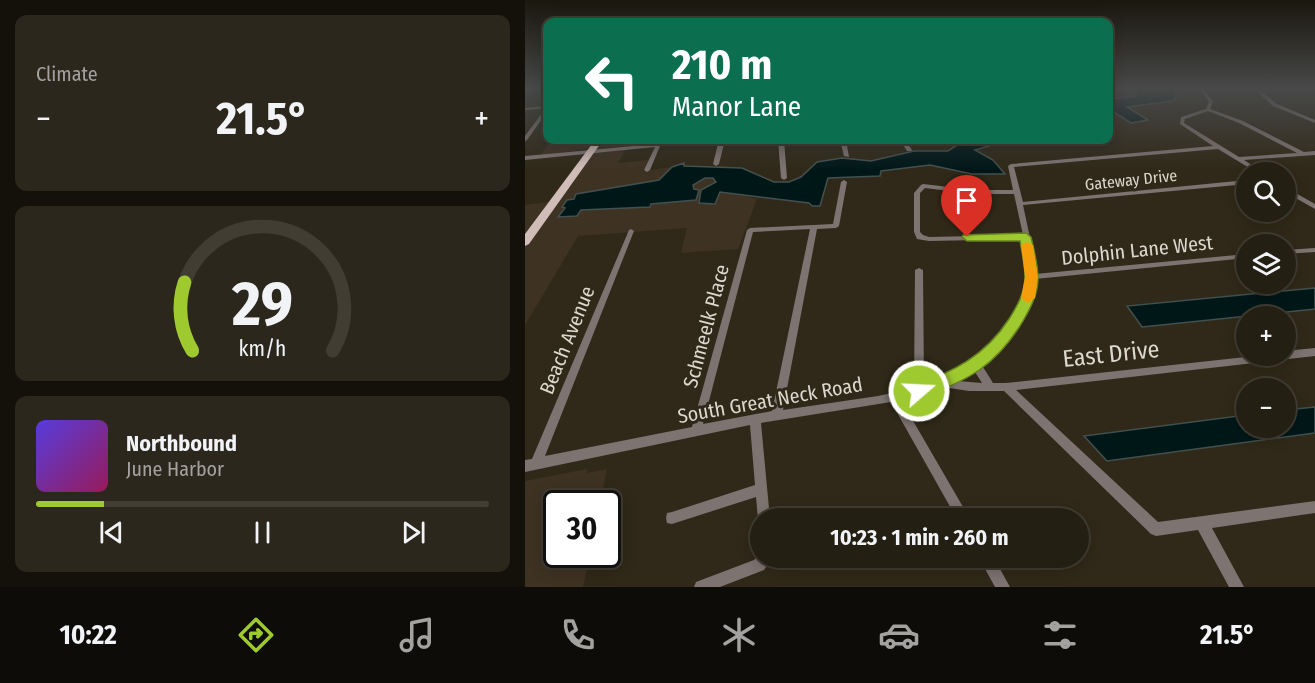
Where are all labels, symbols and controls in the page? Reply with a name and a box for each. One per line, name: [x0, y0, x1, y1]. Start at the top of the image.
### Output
text: 210 m: [672, 40, 772, 90]
icon: left: [573, 42, 651, 120]
text: Climate: [36, 62, 98, 86]
text: Manor Lane: [672, 91, 801, 123]
text: 21.5°: [216, 92, 309, 146]
text: −: [36, 99, 51, 139]
text: +: [474, 99, 489, 139]
map controls: [1236, 162, 1296, 438]
button: search: [1236, 162, 1296, 222]
street label: Gateway Drive: [1084, 166, 1178, 194]
pin: [941, 175, 992, 237]
icon: arrive: [950, 184, 983, 217]
street label: Dolphin Lane West: [1060, 230, 1214, 270]
button: layers: [1236, 234, 1296, 294]
street label: Schmeelk Place: [678, 262, 734, 390]
text: 29: [231, 267, 293, 342]
street label: Beach Avenue: [534, 282, 600, 398]
button: +: [1236, 306, 1296, 366]
street label: East Drive: [1061, 335, 1161, 373]
text: km/h: [239, 336, 286, 362]
position arrow: [887, 359, 951, 423]
street label: South Great Neck Road: [676, 372, 864, 428]
button: −: [1236, 378, 1296, 438]
text: Northbound: [126, 430, 237, 457]
text: June Harbor: [126, 457, 224, 481]
speed limit sign: 30: [543, 490, 621, 568]
icon: previous: [95, 516, 128, 549]
icon: pause: [246, 516, 279, 549]
icon: next: [397, 516, 430, 549]
text: 10:23 · 1 min · 260 m: [830, 524, 1009, 551]
icon: directions: [235, 614, 277, 656]
icon: music: [396, 614, 438, 656]
icon: phone: [557, 614, 599, 656]
icon: climate: [718, 614, 760, 656]
icon: car: [878, 614, 920, 656]
icon: filters: [1039, 614, 1081, 656]
text: 10:22: [59, 619, 117, 651]
text: 21.5°: [1200, 619, 1256, 651]

